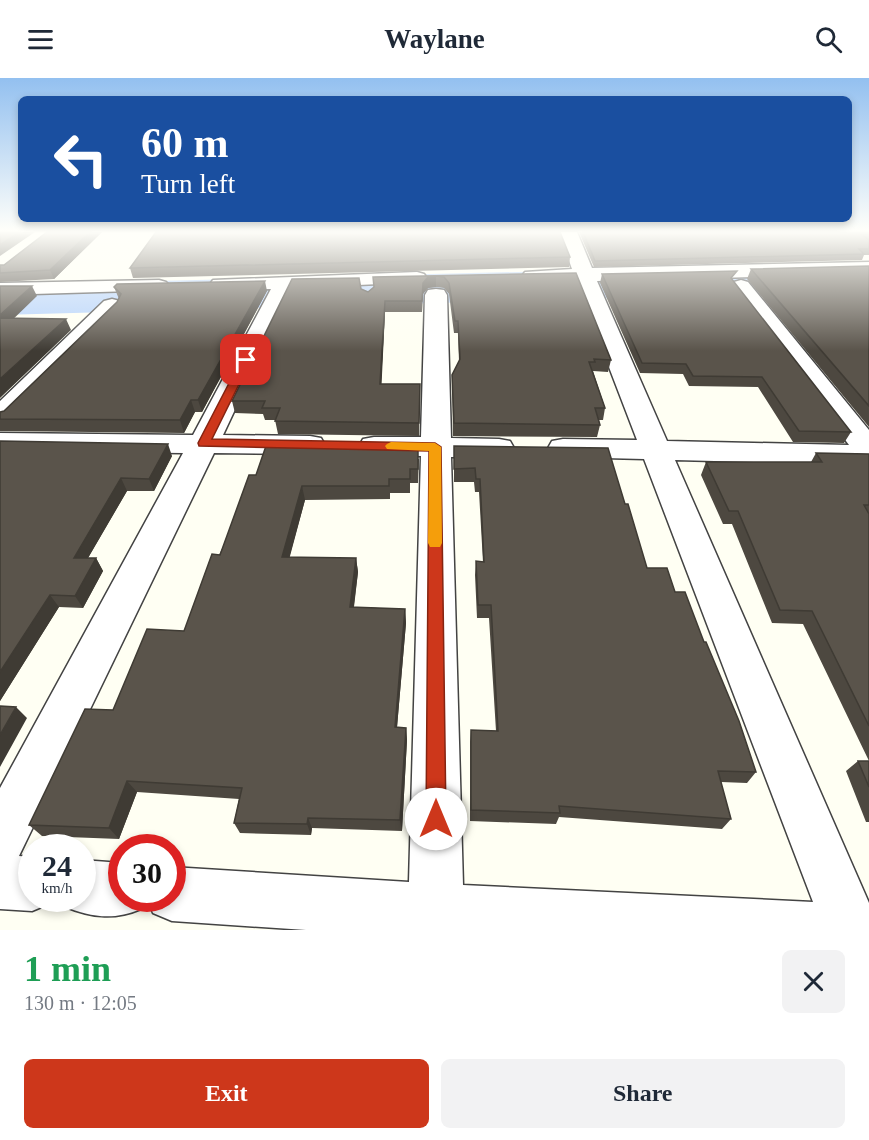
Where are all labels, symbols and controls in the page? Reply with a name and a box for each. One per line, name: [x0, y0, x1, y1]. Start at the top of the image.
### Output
icon: menu: [24, 23, 57, 56]
icon: search: [812, 23, 845, 56]
text: Waylane: [384, 24, 485, 54]
icon: left: [42, 120, 120, 198]
text: 60 m: [141, 120, 229, 166]
text: Turn left: [141, 169, 235, 199]
pin: [220, 334, 271, 385]
icon: arrive: [229, 343, 262, 376]
position arrow: [404, 787, 468, 851]
speed limit sign: 30: [108, 834, 186, 912]
text: 24: [42, 849, 72, 882]
text: km/h: [42, 880, 72, 896]
text: 1 min: [24, 949, 111, 989]
button: close: [782, 950, 845, 1013]
text: 130 m · 12:05: [24, 992, 137, 1014]
button: Exit: [24, 1059, 429, 1128]
button: Share: [441, 1059, 845, 1128]

